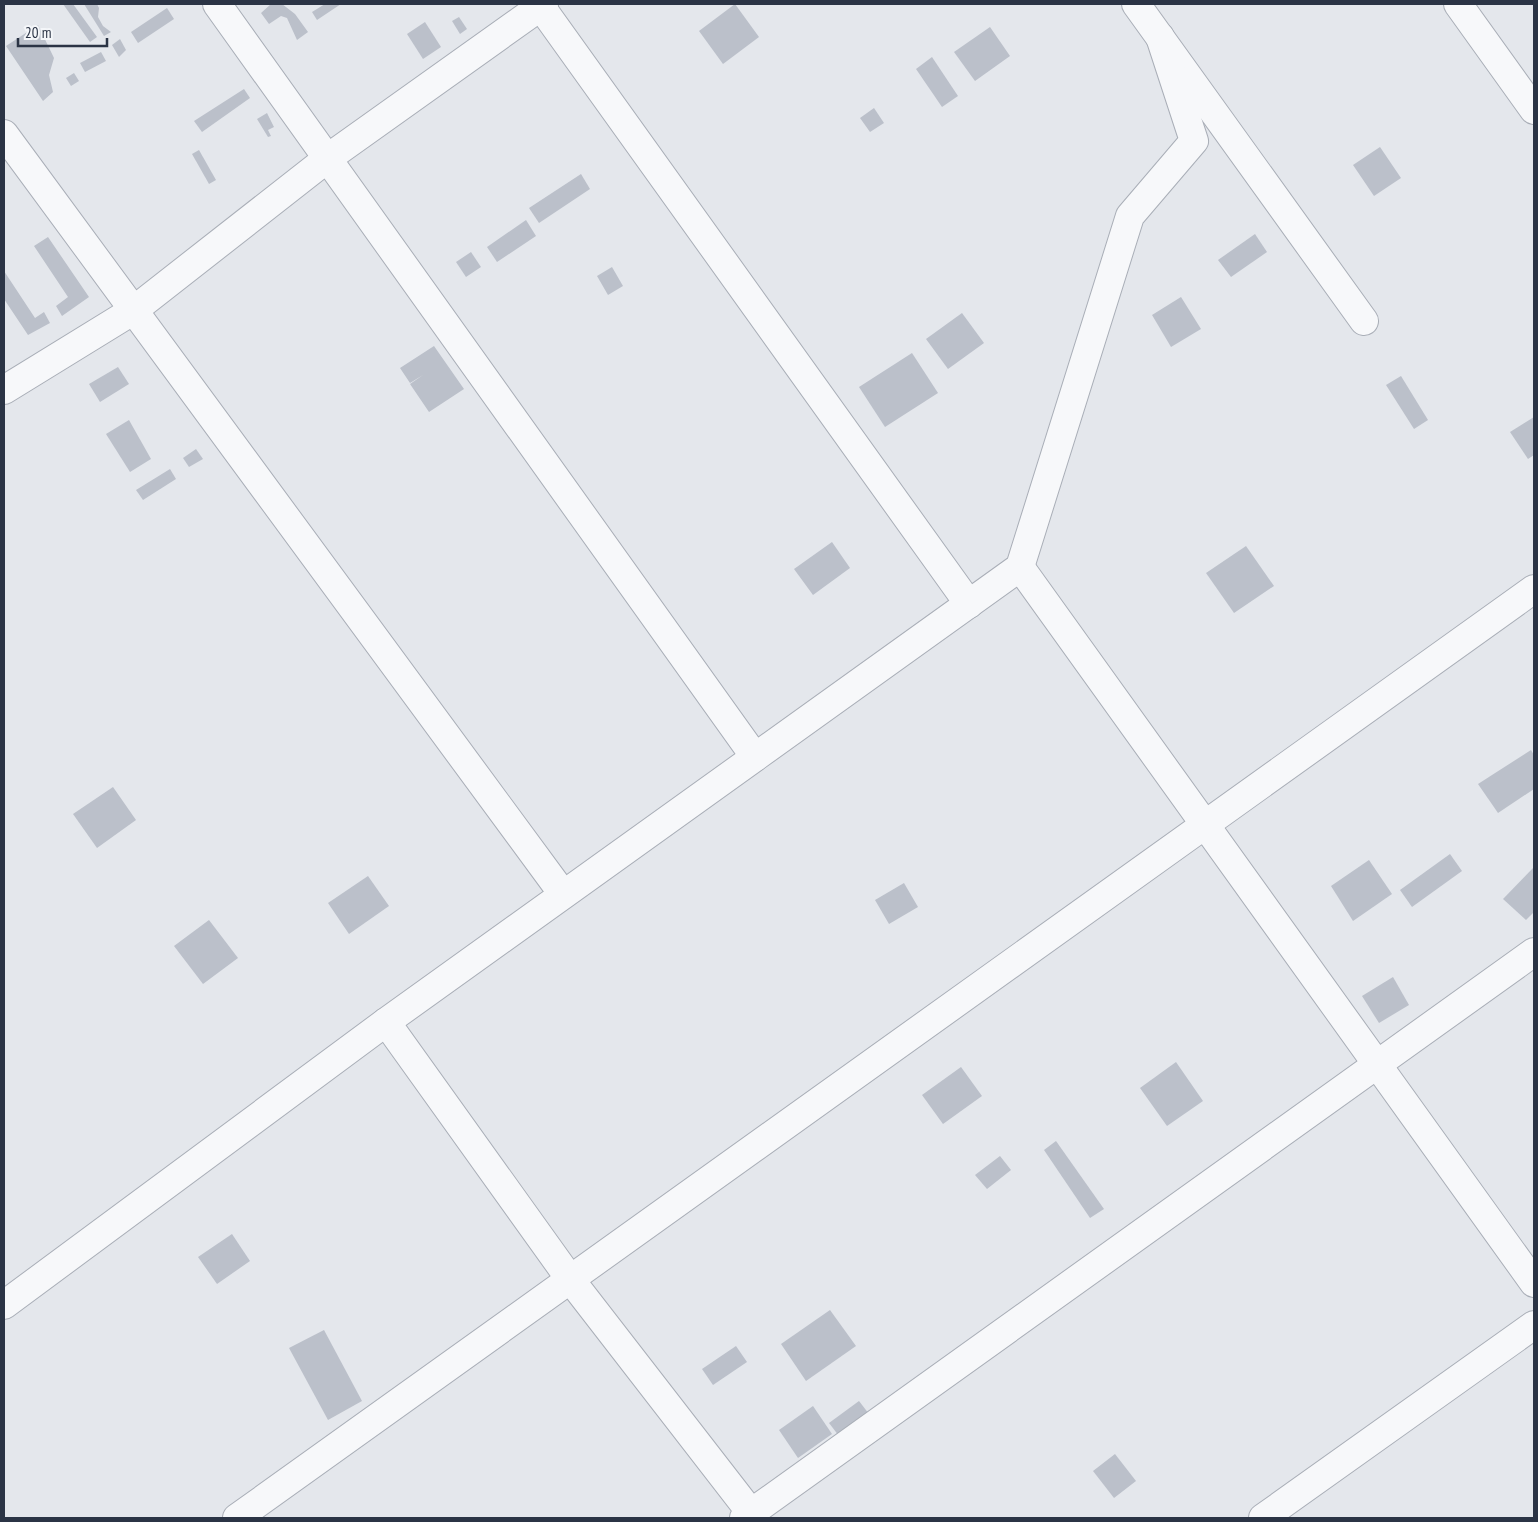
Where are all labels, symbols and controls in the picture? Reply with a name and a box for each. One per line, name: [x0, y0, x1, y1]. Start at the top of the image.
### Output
scale bar: [18, 15, 106, 47]
text: 20 m: [25, 23, 51, 42]

